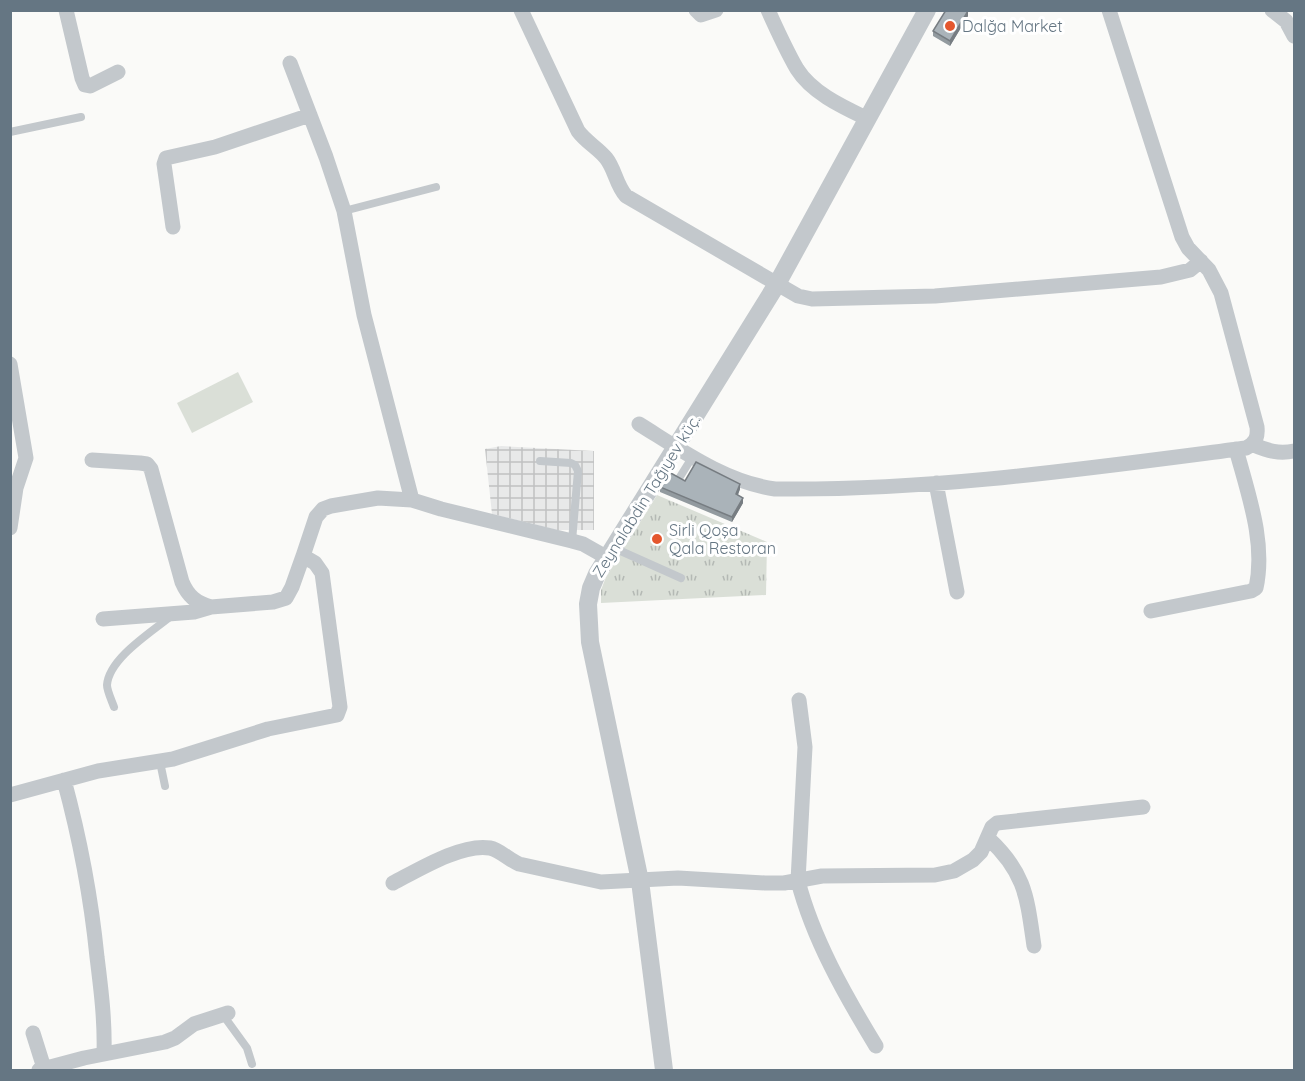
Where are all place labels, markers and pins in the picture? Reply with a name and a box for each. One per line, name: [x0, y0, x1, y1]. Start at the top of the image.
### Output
place label: Dalğa Market: [962, 16, 1063, 36]
marker: Dalğa Market: [943, 19, 957, 33]
place label: Sirli Qoşa Qala Restoran: [669, 520, 776, 558]
marker: Sirli Qoşa Qala Restoran: [650, 532, 664, 546]

